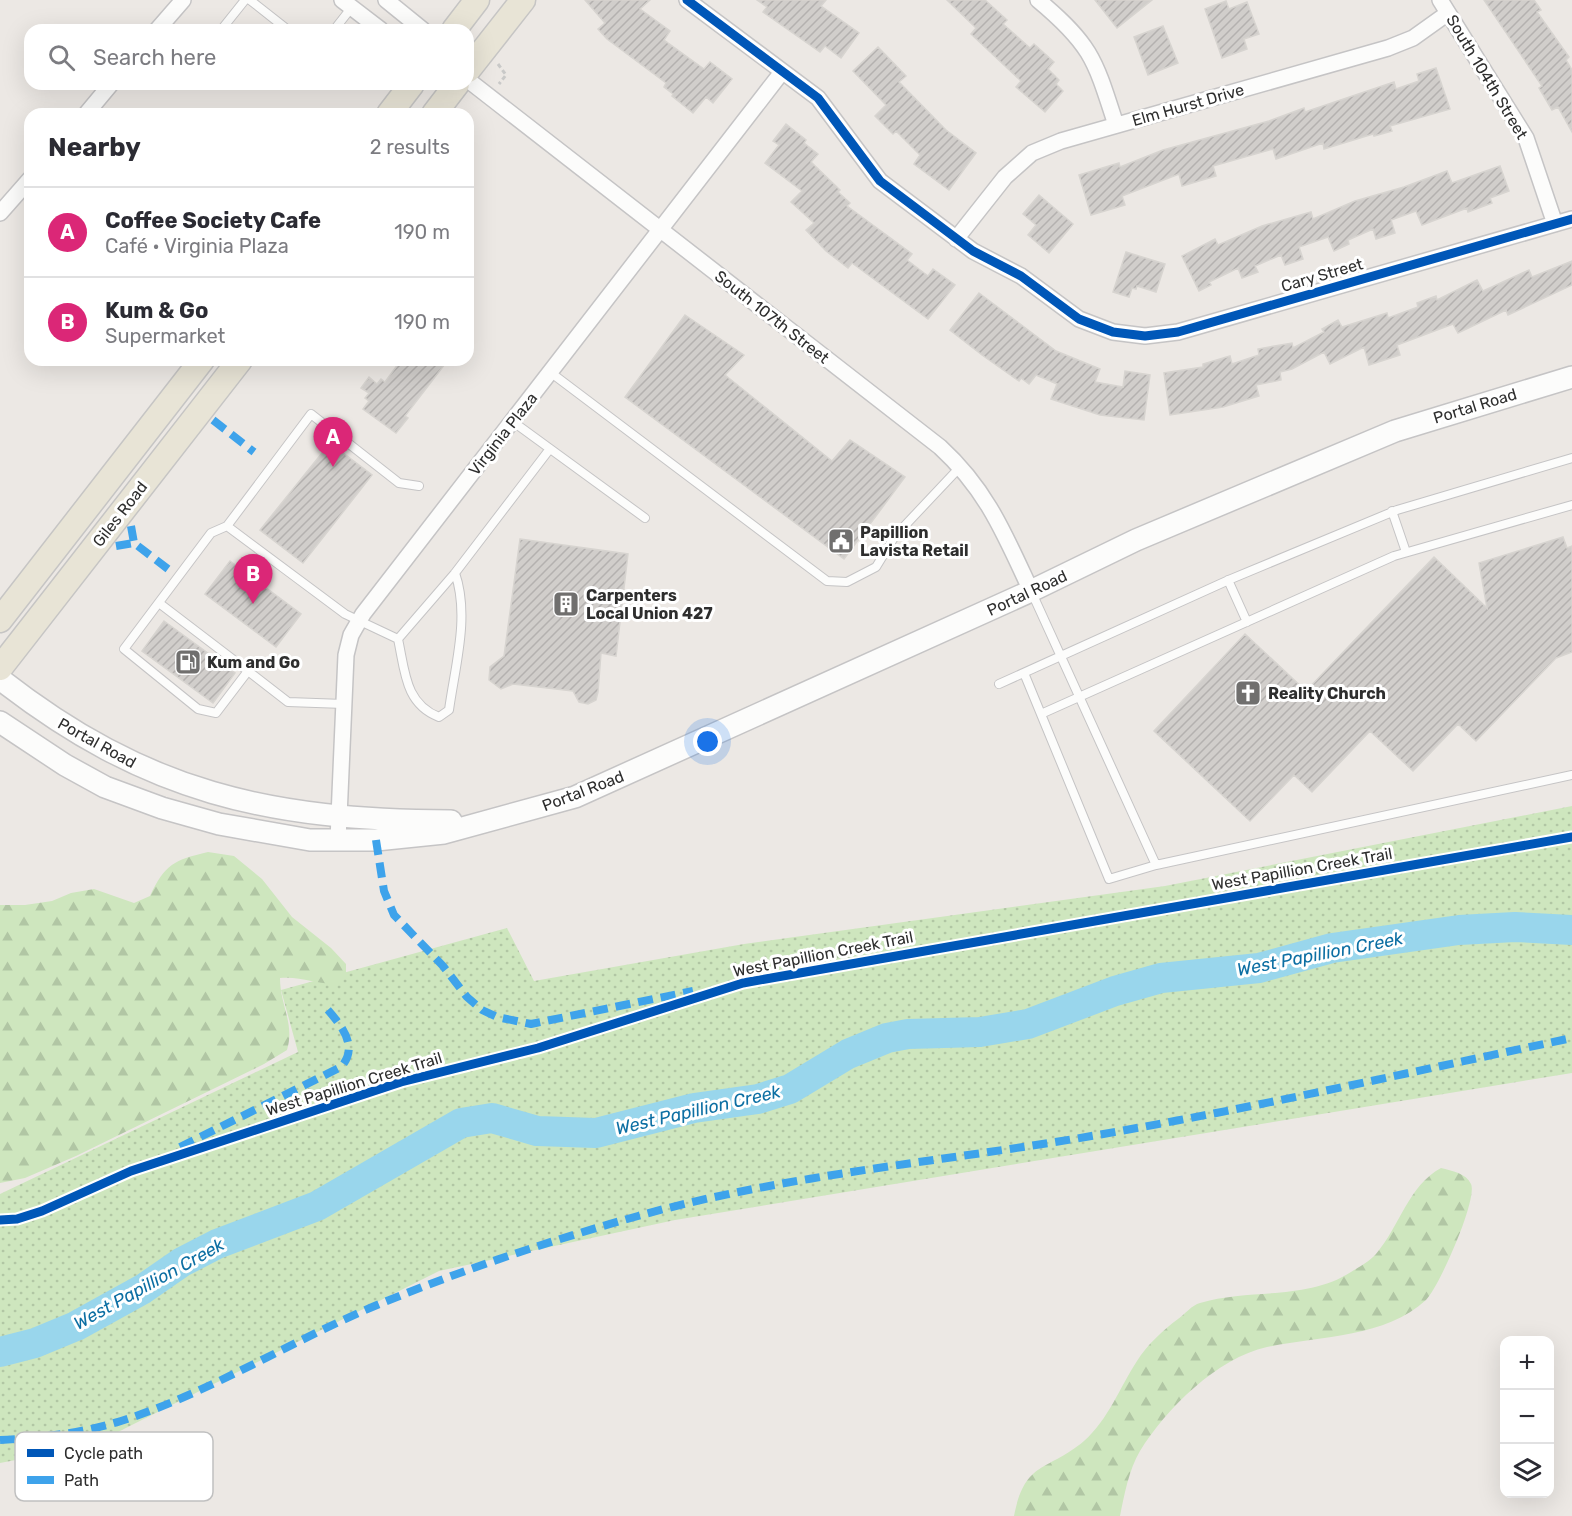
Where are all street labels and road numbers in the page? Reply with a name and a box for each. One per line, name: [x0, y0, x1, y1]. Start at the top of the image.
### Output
street label: South 104th Street: [1442, 11, 1532, 143]
street label: Elm Hurst Drive: [1130, 80, 1246, 130]
street label: Cary Street: [1279, 254, 1365, 296]
street label: South 107th Street: [711, 266, 833, 368]
street label: Portal Road: [1431, 384, 1519, 428]
street label: Virginia Plaza: [465, 389, 541, 479]
street label: Giles Road: [89, 478, 151, 550]
street label: Portal Road: [984, 566, 1070, 620]
street label: Portal Road: [55, 714, 139, 772]
street label: Portal Road: [539, 767, 627, 815]
street label: West Papillion Creek Trail: [1210, 844, 1394, 894]
street label: West Papillion Creek Trail: [731, 927, 915, 981]
street label: West Papillion Creek Trail: [264, 1048, 444, 1120]

